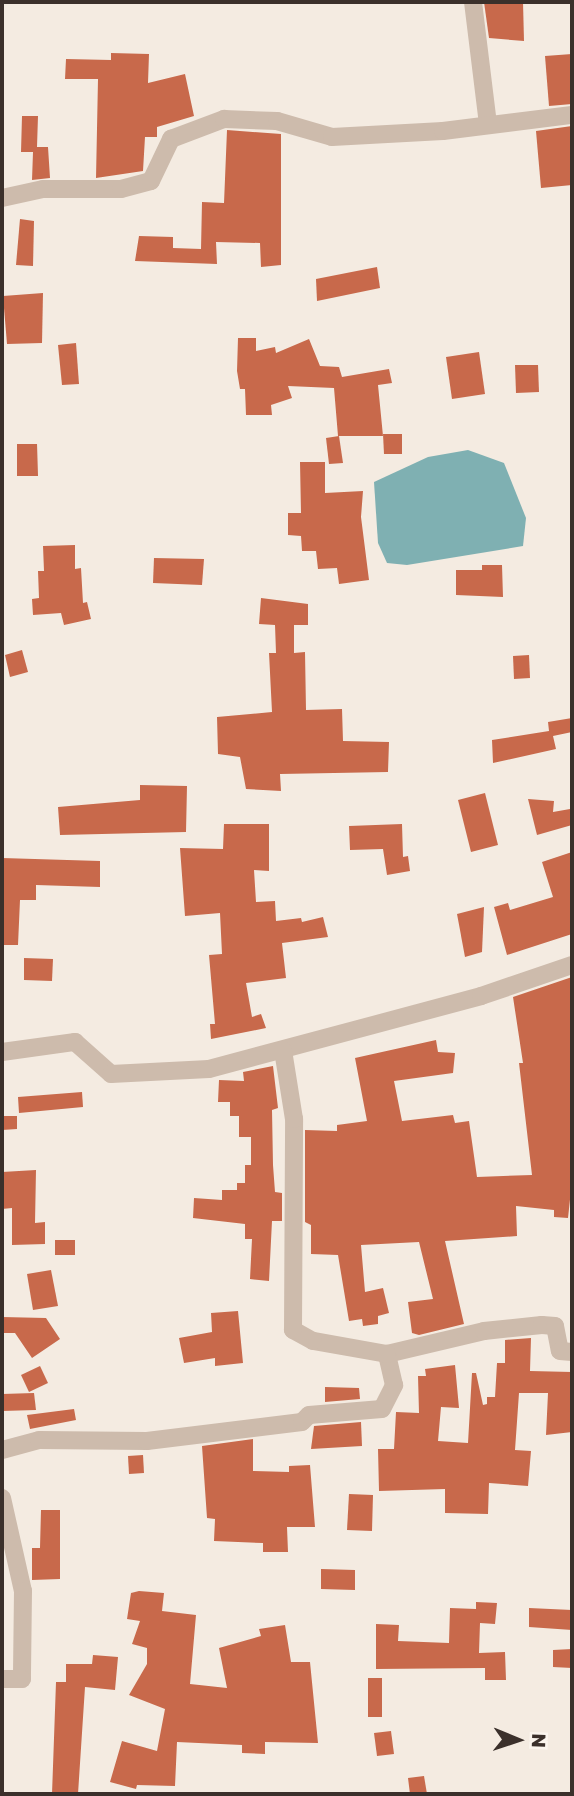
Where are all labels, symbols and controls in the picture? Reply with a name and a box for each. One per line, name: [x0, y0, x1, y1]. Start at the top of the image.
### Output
north arrow: [483, 1705, 553, 1775]
text: N: [528, 1733, 551, 1748]

